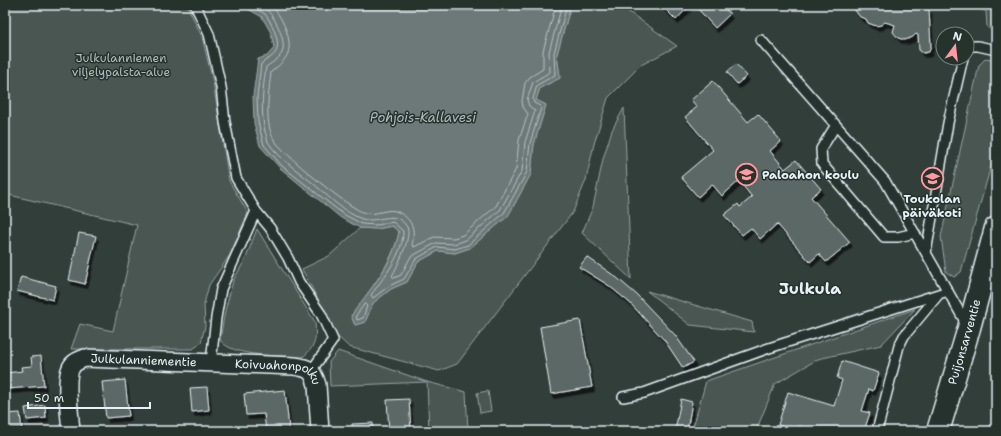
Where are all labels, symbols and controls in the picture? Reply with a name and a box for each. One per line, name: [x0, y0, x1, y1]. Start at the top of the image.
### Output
north arrow: [935, 26, 975, 66]
text: N: [951, 28, 964, 45]
park label: Julkulanniemen viljelypalsta-alue: [72, 50, 170, 80]
water label: Pohjois-Kallavesi: [370, 109, 476, 126]
school or university icon: Paloahon koulu: [733, 162, 759, 188]
school or university icon: Toukolan päiväkoti: [919, 165, 945, 191]
place label: Paloahon koulu: [762, 167, 859, 183]
place label: Toukolan päiväkoti: [903, 191, 962, 221]
district label: Julkula: [779, 278, 841, 299]
street label: Puijonsarventie: [944, 297, 985, 387]
street label: Julkulanniementie: [90, 350, 197, 370]
street label: Koivuahonpolku: [235, 356, 325, 387]
scale bar: [28, 384, 150, 410]
text: 50 m: [34, 390, 64, 406]

